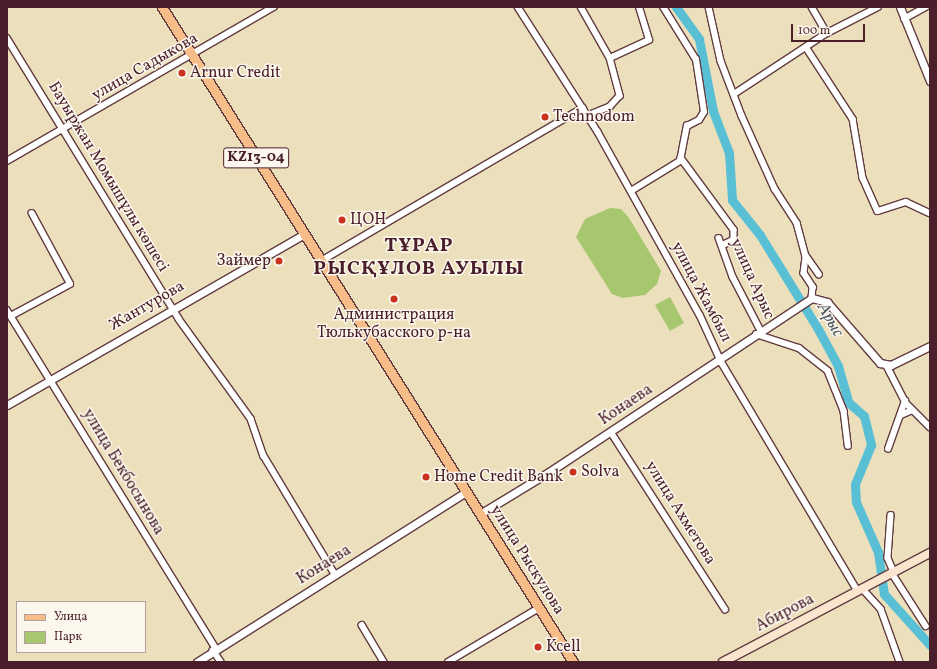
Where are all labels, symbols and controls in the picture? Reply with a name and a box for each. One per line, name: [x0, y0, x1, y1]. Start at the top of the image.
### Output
scale bar: [793, 16, 867, 42]
text: 100 m: [798, 23, 830, 39]
street label: улица Садыкова: [89, 29, 201, 105]
place label: Arnur Credit: [190, 63, 281, 83]
marker: Arnur Credit: [177, 68, 187, 78]
street label: Бауыржан Момышұлы көшесі: [43, 78, 173, 276]
place label: Technodom: [553, 107, 635, 127]
marker: Technodom: [540, 112, 550, 122]
road number: KZ13-04: [223, 145, 289, 171]
place label: ЦОН: [350, 210, 386, 230]
marker: ЦОН: [337, 215, 347, 225]
district label: ТҰРАР РЫСҚҰЛОВ АУЫЛЫ: [313, 235, 525, 282]
street label: улица Арыс: [726, 236, 778, 322]
street label: улица Жамбыл: [667, 239, 735, 345]
place label: Займер: [216, 251, 271, 271]
marker: Займер: [274, 256, 284, 266]
street label: Жантурова: [106, 277, 188, 335]
marker: Администрация Тюлькубасского р-на: [389, 294, 399, 304]
water label: Арыс: [812, 299, 848, 341]
place label: Администрация Тюлькубасского р-на: [317, 305, 471, 343]
street label: Конаева: [596, 380, 656, 430]
street label: улица Бекбосынова: [78, 406, 168, 538]
street label: улица Ахметова: [640, 458, 720, 568]
place label: Solva: [581, 462, 619, 482]
place label: Home Credit Bank: [434, 467, 563, 487]
marker: Solva: [568, 467, 578, 477]
marker: Home Credit Bank: [421, 472, 431, 482]
street label: улица Рыскулова: [486, 502, 568, 618]
street label: Конаева: [293, 541, 355, 589]
street label: Абирова: [753, 590, 817, 636]
legend: [16, 601, 146, 653]
text: Улица: [54, 609, 87, 625]
text: Парк: [54, 629, 82, 645]
place label: Kcell: [546, 637, 581, 657]
marker: Kcell: [533, 642, 543, 652]

